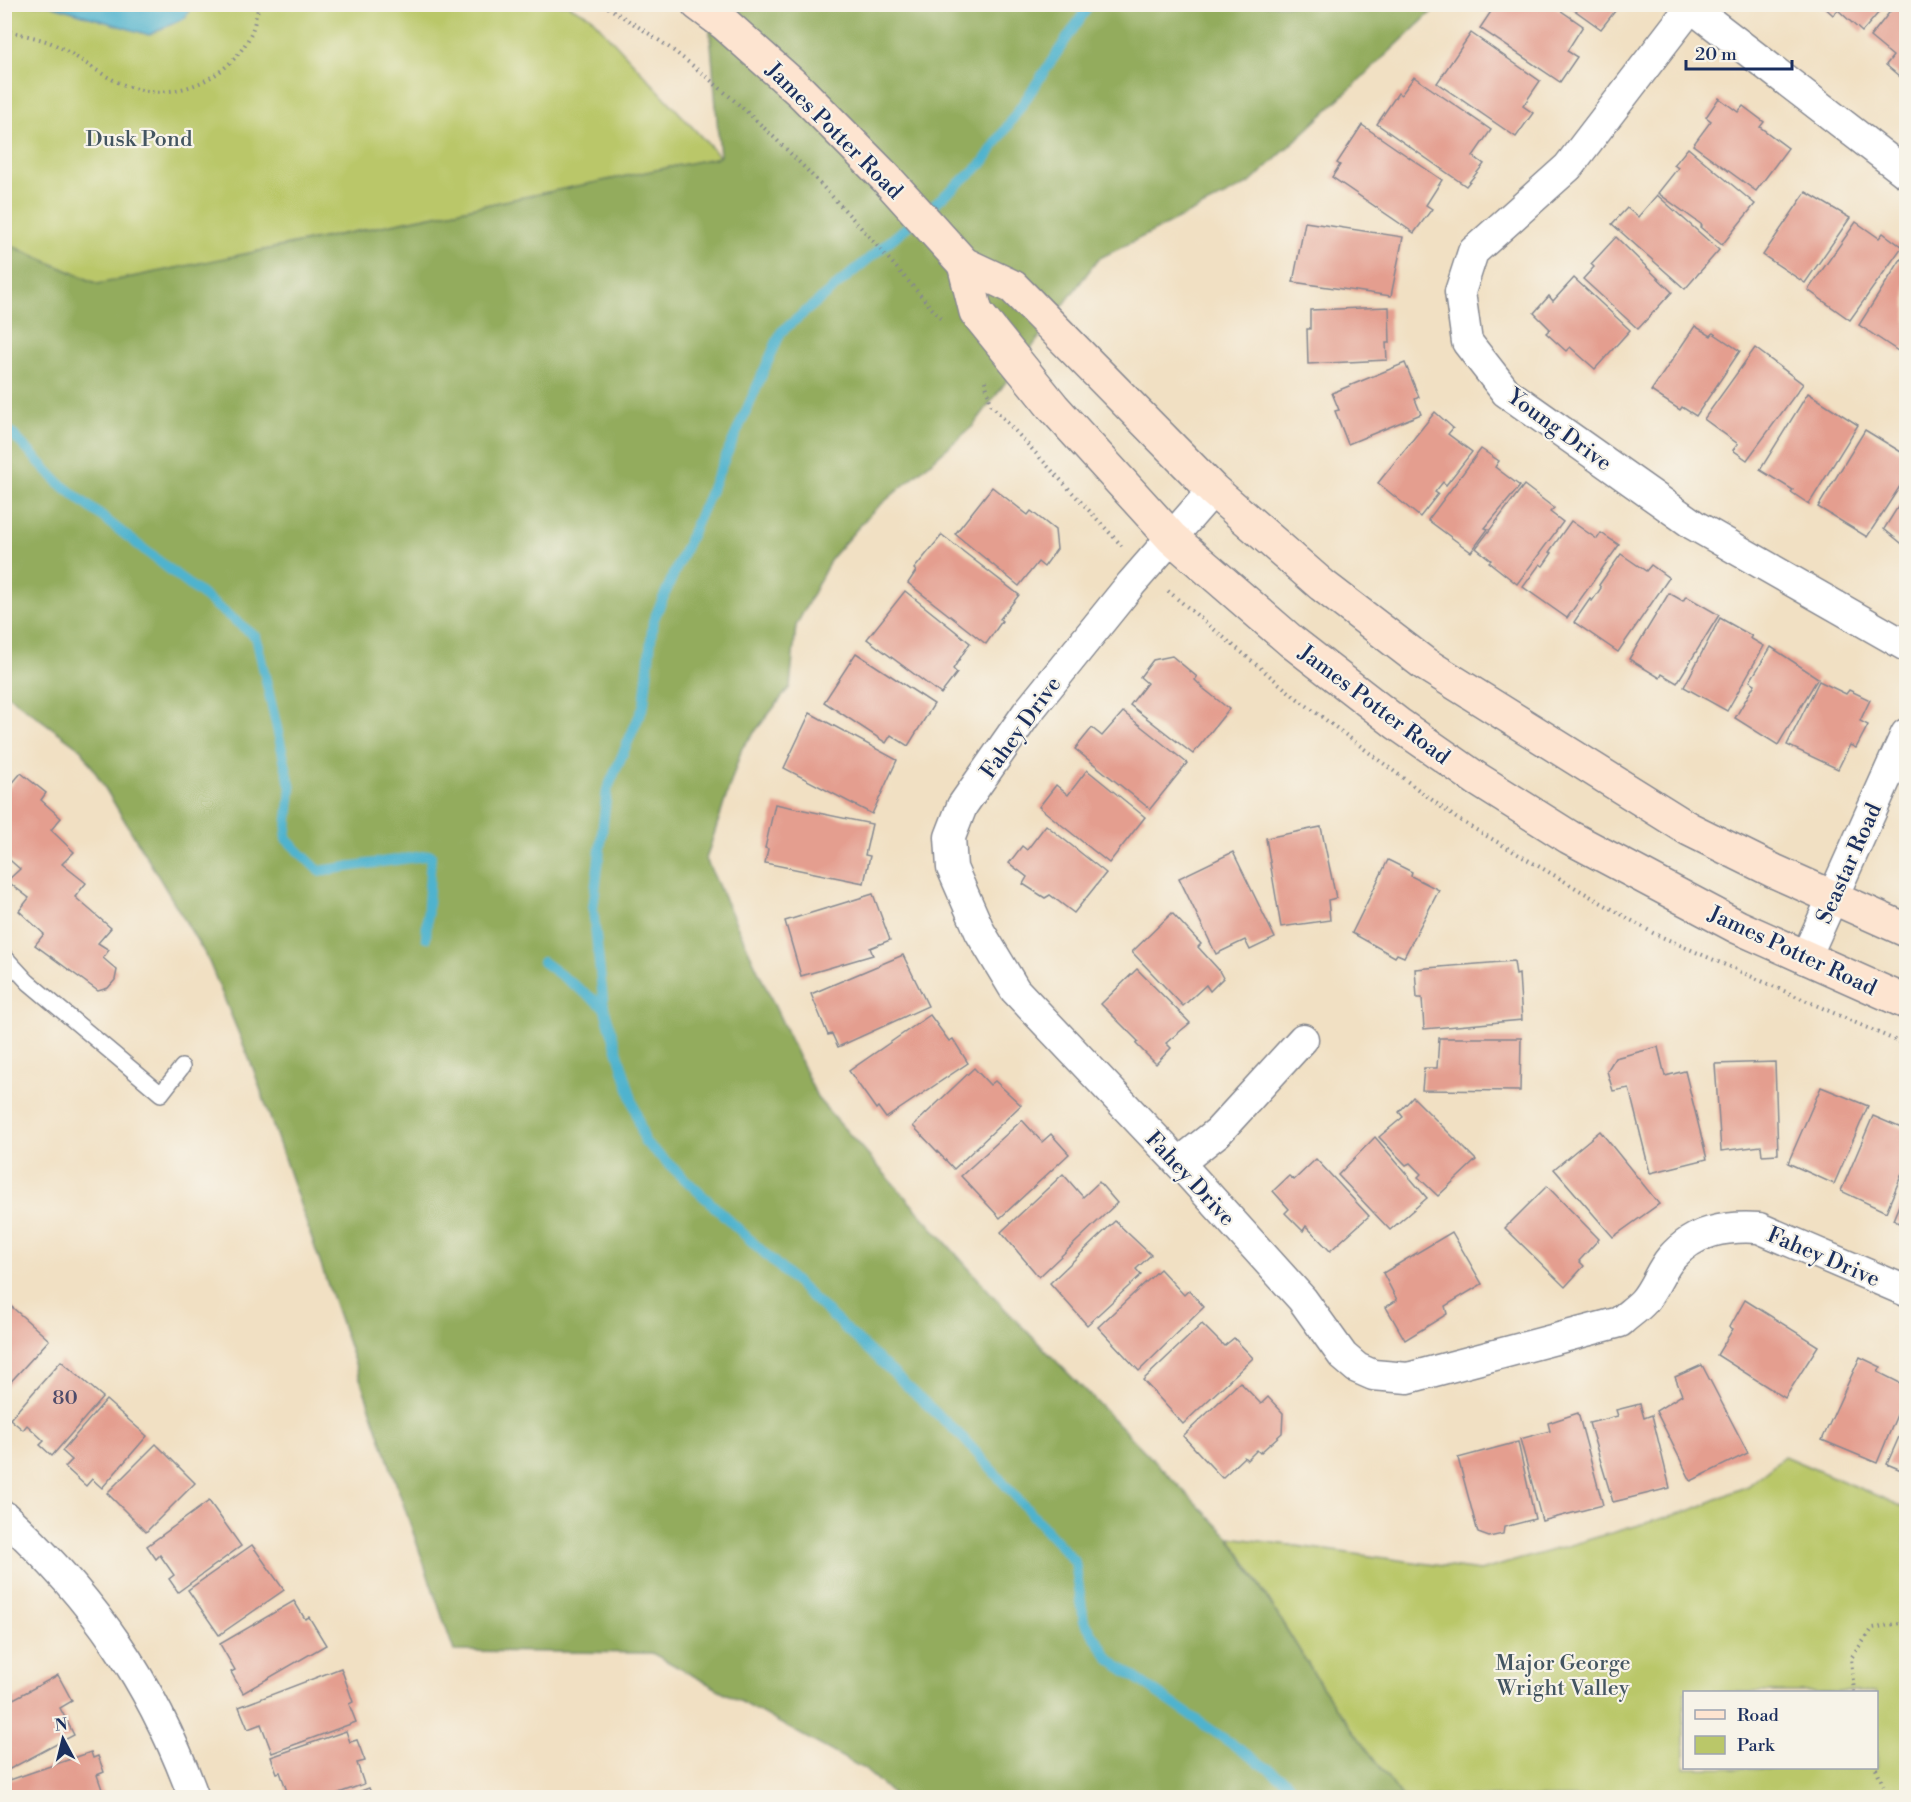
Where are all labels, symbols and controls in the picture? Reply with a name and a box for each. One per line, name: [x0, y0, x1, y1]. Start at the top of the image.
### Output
scale bar: [1686, 33, 1792, 71]
text: 20 m: [1695, 43, 1737, 66]
street label: James Potter Road: [759, 56, 908, 205]
park label: Dusk Pond: [86, 126, 193, 153]
street label: Young Drive: [1501, 383, 1617, 477]
street label: James Potter Road: [1292, 639, 1455, 771]
street label: Fahey Drive: [975, 672, 1067, 784]
street label: Seastar Road: [1811, 799, 1888, 928]
street label: James Potter Road: [1703, 900, 1881, 1002]
street label: Fahey Drive: [1139, 1126, 1241, 1232]
street label: Fahey Drive: [1763, 1222, 1884, 1293]
house number: 80: [52, 1386, 78, 1411]
park label: Major George Wright Valley: [1495, 1650, 1631, 1702]
legend: [1683, 1691, 1878, 1769]
text: Road: [1737, 1704, 1780, 1727]
north arrow: [33, 1709, 93, 1769]
text: N: [54, 1714, 69, 1736]
text: Park: [1737, 1734, 1776, 1757]

